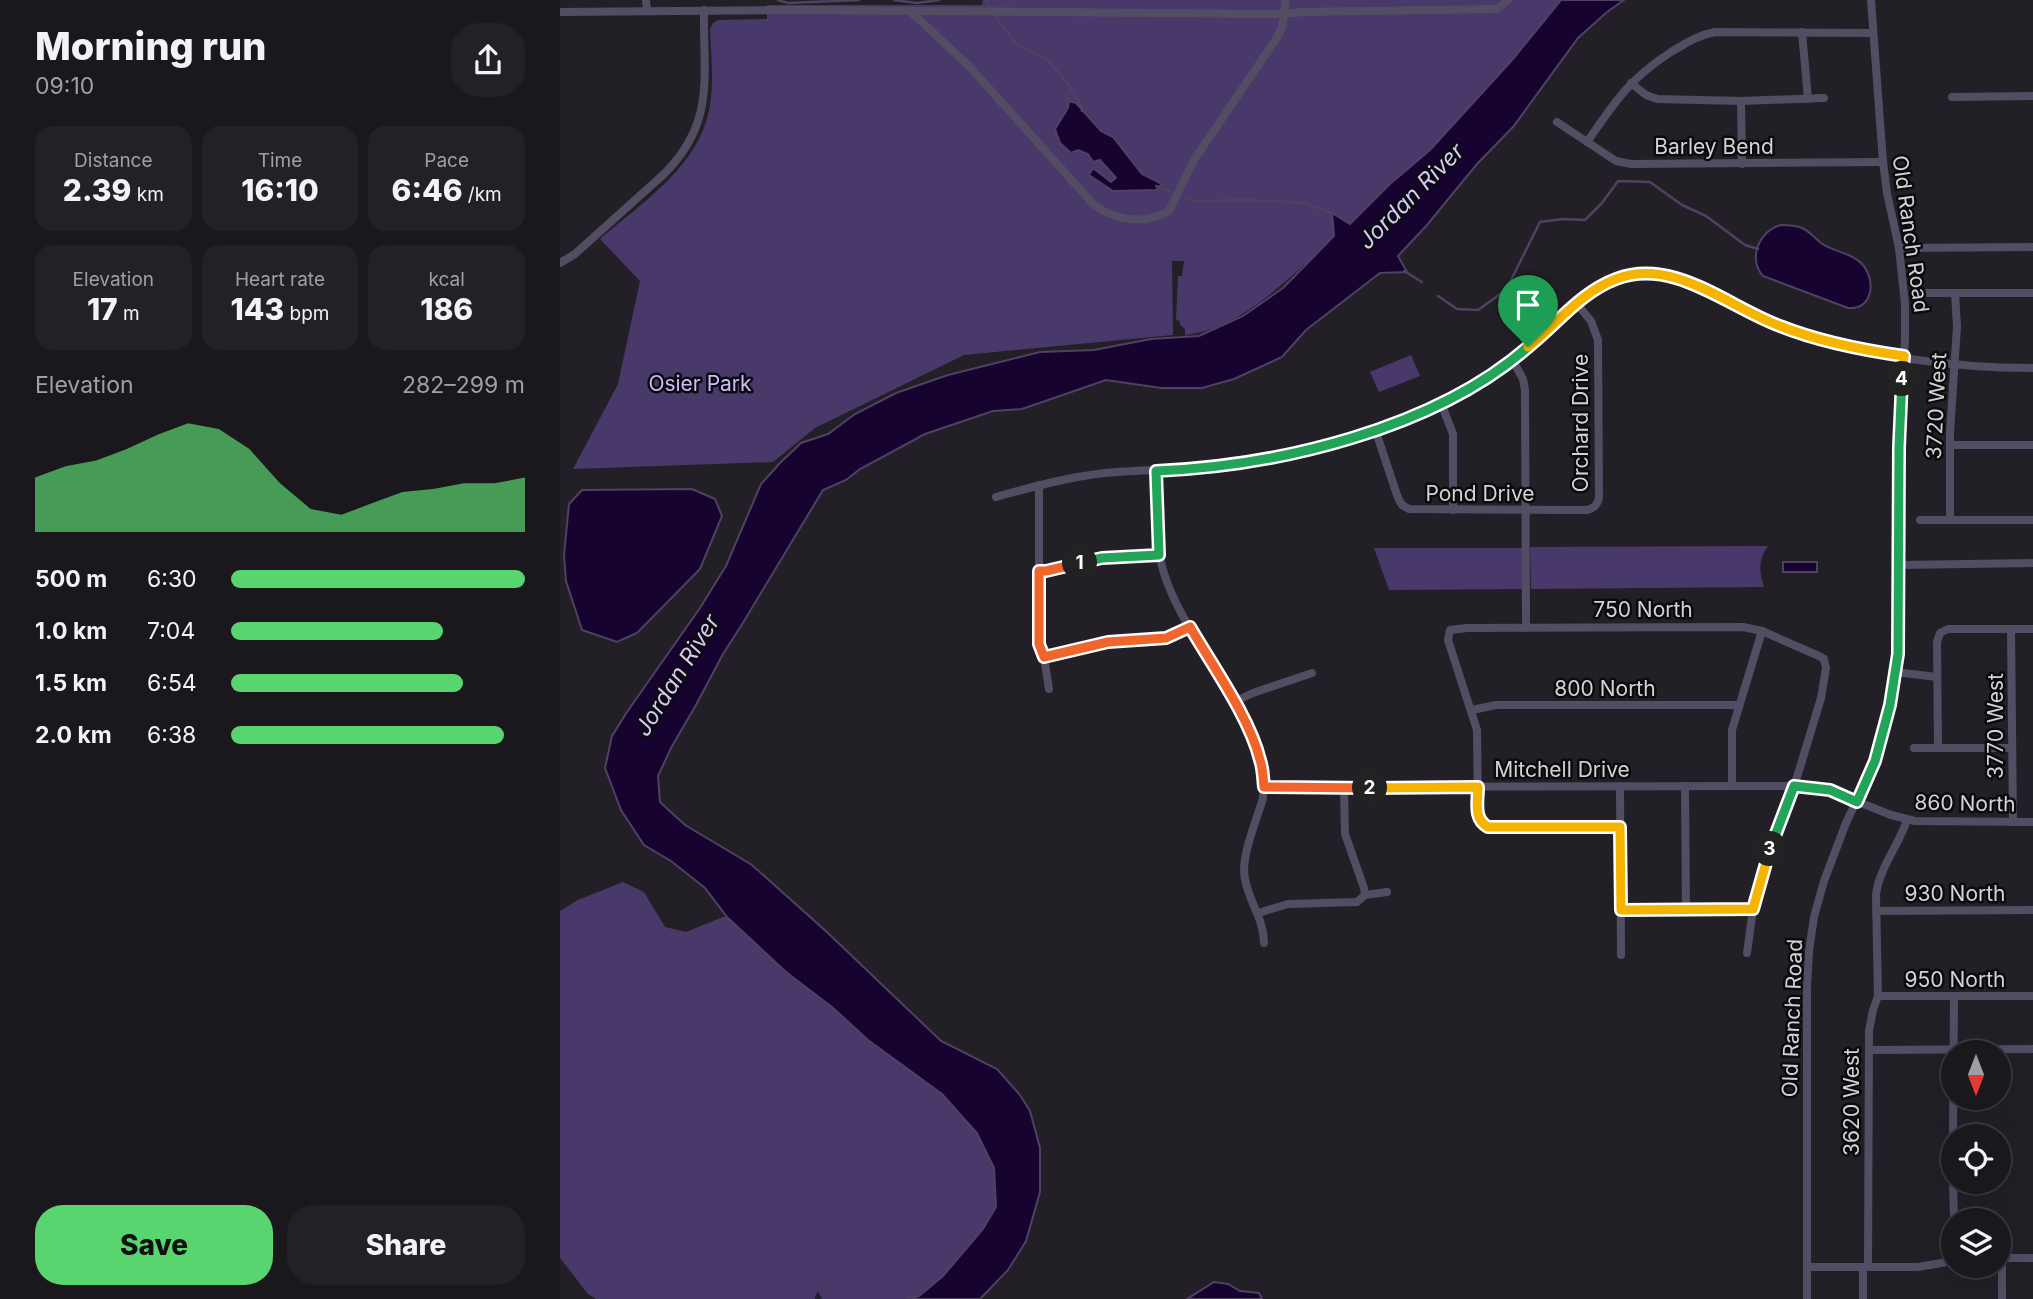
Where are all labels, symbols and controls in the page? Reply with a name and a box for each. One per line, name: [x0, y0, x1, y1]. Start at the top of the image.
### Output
text: Morning run: [35, 23, 266, 69]
button: share: [451, 23, 525, 97]
text: 09:10: [35, 72, 94, 100]
street label: Barley Bend: [1654, 134, 1774, 159]
water label: Jordan River: [1352, 136, 1471, 255]
text: Distance: [74, 149, 153, 172]
text: Time: [258, 149, 302, 172]
text: Pace: [424, 149, 469, 172]
street label: Old Ranch Road: [1888, 154, 1934, 314]
text: 2.39: [63, 172, 131, 208]
text: 16:10: [241, 172, 319, 208]
text: 6:46: [392, 172, 463, 208]
text: km: [131, 183, 164, 206]
text: /km: [463, 183, 502, 206]
text: Elevation: [73, 268, 154, 291]
text: Heart rate: [235, 268, 325, 291]
text: kcal: [429, 268, 465, 291]
pin: [1498, 275, 1558, 347]
icon: arrive: [1509, 286, 1547, 324]
text: 17: [87, 291, 118, 327]
text: 143: [231, 291, 284, 327]
text: 186: [420, 291, 473, 327]
text: m: [118, 302, 140, 325]
text: bpm: [284, 302, 329, 325]
street label: 3720 West: [1921, 352, 1951, 460]
street label: Orchard Drive: [1568, 354, 1593, 492]
pin: 4: [1884, 362, 1920, 396]
text: 4: [1895, 367, 1908, 390]
text: Elevation: [35, 371, 134, 399]
text: 282–299 m: [402, 371, 525, 399]
park label: Osier Park: [648, 371, 752, 396]
street label: Pond Drive: [1425, 481, 1535, 506]
pin: 1: [1063, 546, 1098, 580]
text: 1: [1075, 551, 1084, 574]
text: 500 m: [35, 565, 107, 593]
text: 6:30: [147, 565, 197, 593]
street label: 750 North: [1593, 597, 1693, 622]
water label: Jordan River: [628, 608, 726, 741]
text: 1.0 km: [35, 617, 107, 645]
text: 7:04: [147, 617, 195, 645]
text: 1.5 km: [35, 669, 107, 697]
text: 6:54: [147, 669, 197, 697]
street label: 3770 West: [1983, 673, 2008, 779]
street label: 800 North: [1554, 676, 1656, 701]
text: 2.0 km: [35, 721, 112, 749]
text: 6:38: [147, 721, 196, 749]
street label: Mitchell Drive: [1494, 757, 1630, 782]
pin: 2: [1352, 770, 1388, 806]
text: 2: [1364, 776, 1375, 799]
street label: 860 North: [1914, 790, 2016, 816]
pin: 3: [1752, 832, 1788, 866]
text: 3: [1763, 837, 1776, 860]
street label: 930 North: [1904, 881, 2006, 906]
street label: Old Ranch Road: [1777, 938, 1807, 1098]
street label: 950 North: [1905, 967, 2005, 992]
north arrow: [1941, 1040, 2011, 1110]
map controls: [1941, 1040, 2011, 1278]
street label: 3620 West: [1839, 1048, 1864, 1156]
button: locate: [1941, 1124, 2011, 1194]
button: Save: [35, 1205, 273, 1285]
button: Share: [287, 1205, 525, 1285]
button: layers: [1941, 1208, 2011, 1278]

